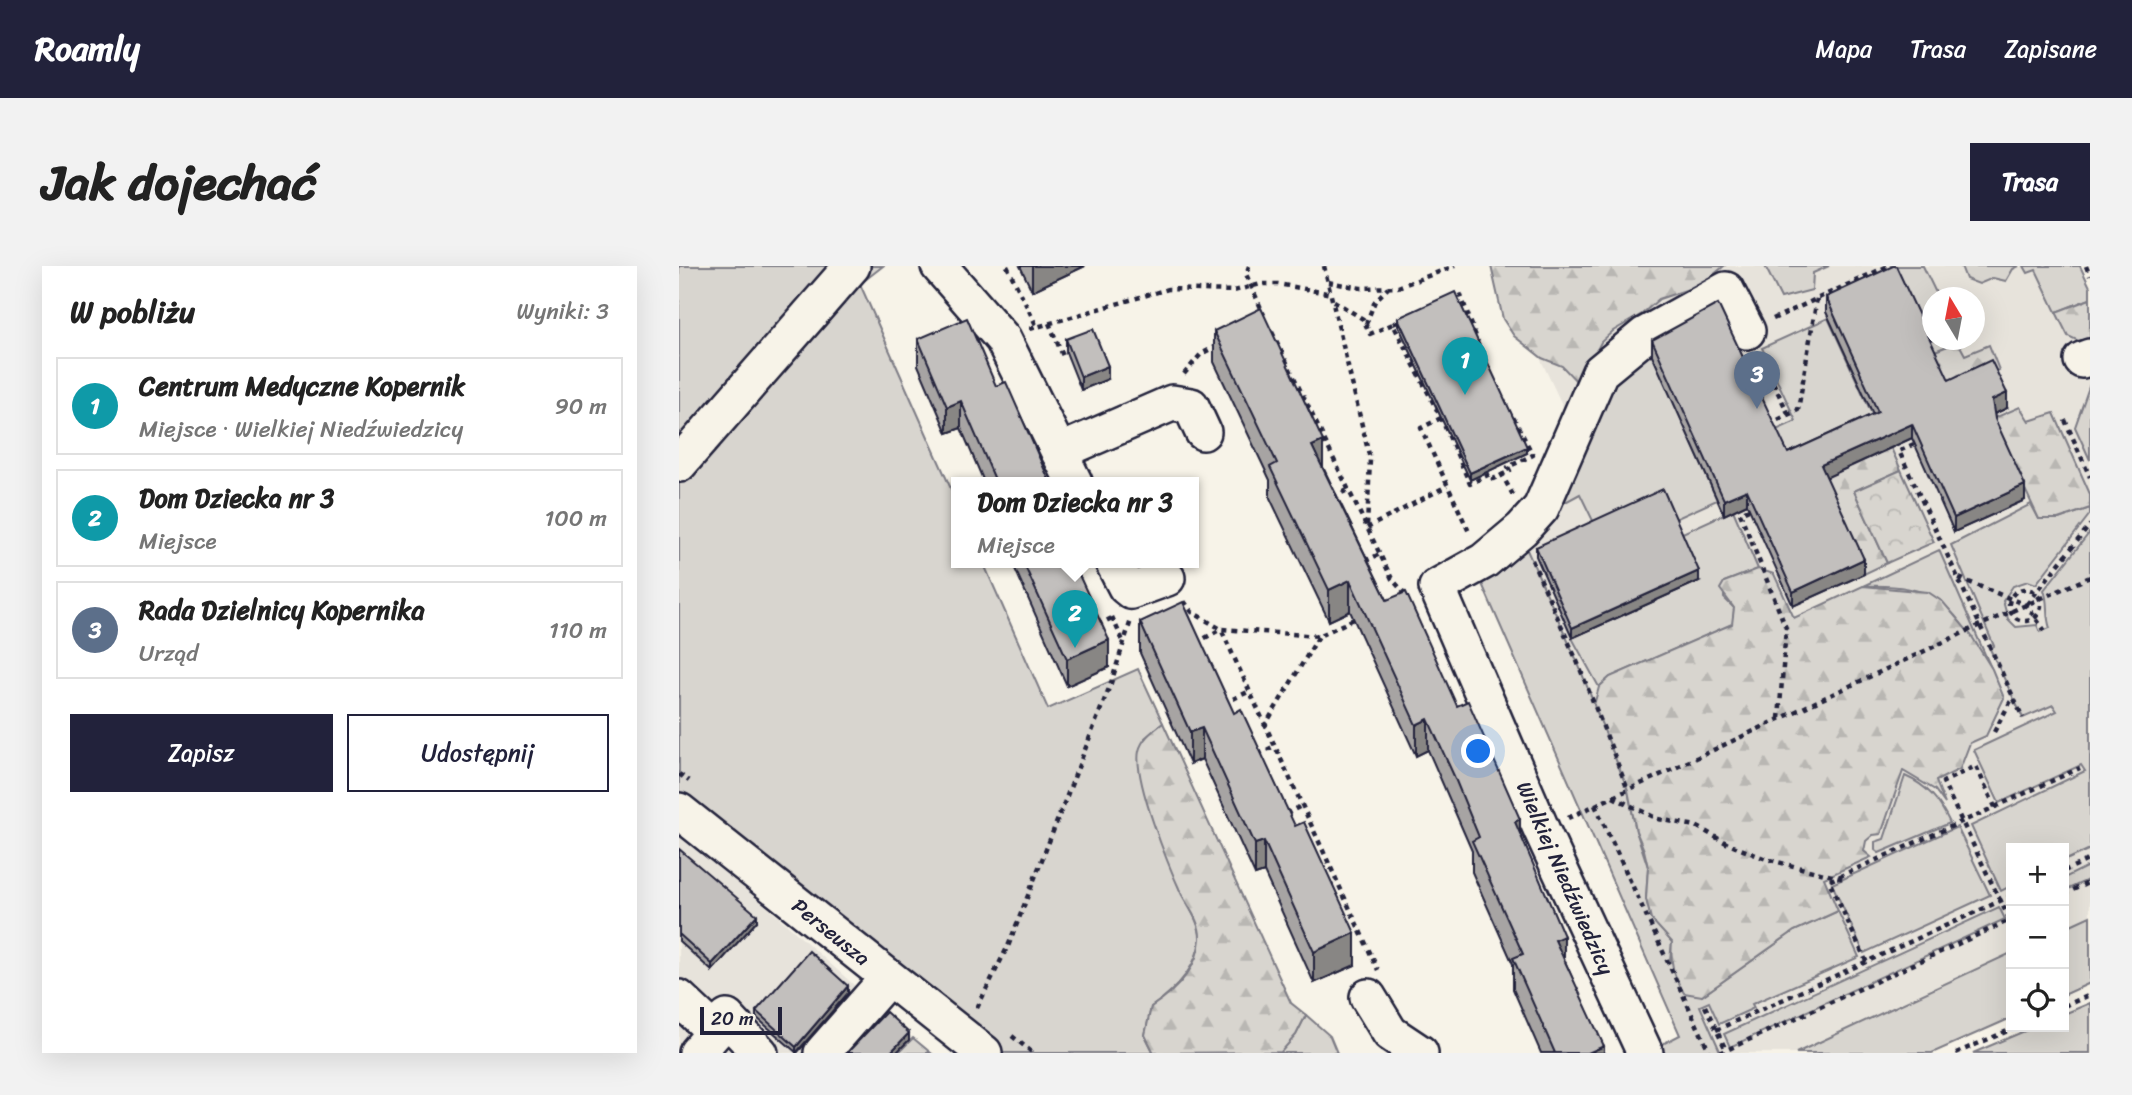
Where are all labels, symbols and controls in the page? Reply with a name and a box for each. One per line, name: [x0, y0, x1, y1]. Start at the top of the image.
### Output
text: Roamly: [35, 20, 140, 78]
text: Mapa: [1816, 28, 1872, 70]
text: Trasa: [1910, 28, 1966, 70]
text: Zapisane: [2004, 28, 2097, 70]
text: Jak dojechać: [42, 139, 316, 226]
button: Trasa: [1970, 143, 2090, 221]
text: W pobliżu: [70, 285, 195, 339]
north arrow: [1922, 287, 1985, 350]
text: Wyniki: 3: [516, 291, 609, 332]
pin: 1: [1442, 337, 1488, 395]
pin: 3: [1734, 351, 1780, 409]
text: Centrum Medyczne Kopernik: [139, 363, 465, 409]
text: 1: [90, 386, 100, 427]
text: 90 m: [555, 386, 607, 427]
text: Miejsce · Wielkiej Niedźwiedzicy: [139, 409, 463, 450]
text: Dom Dziecka nr 3: [139, 475, 334, 521]
popup: [951, 477, 1199, 568]
text: Dom Dziecka nr 3: [977, 479, 1173, 525]
text: 2: [88, 498, 102, 539]
text: 100 m: [544, 498, 607, 539]
text: Miejsce: [139, 521, 217, 562]
text: Miejsce: [977, 525, 1055, 566]
text: Rada Dzielnicy Kopernika: [139, 587, 424, 633]
pin: 2: [1052, 590, 1098, 648]
text: 3: [89, 610, 101, 651]
text: 110 m: [549, 610, 607, 651]
text: Urząd: [139, 633, 198, 674]
button: Zapisz: [70, 714, 333, 792]
button: Udostępnij: [347, 714, 609, 792]
your location: [1461, 734, 1495, 768]
street label: Wielkiej Niedźwiedzicy: [1505, 775, 1625, 981]
map controls: [2006, 843, 2069, 1032]
button: +: [2006, 843, 2069, 906]
street label: Perseusza: [783, 888, 879, 976]
button: −: [2006, 906, 2069, 969]
button: locate: [2006, 969, 2069, 1032]
text: 20 m: [711, 1002, 754, 1035]
scale bar: [700, 1004, 782, 1036]

